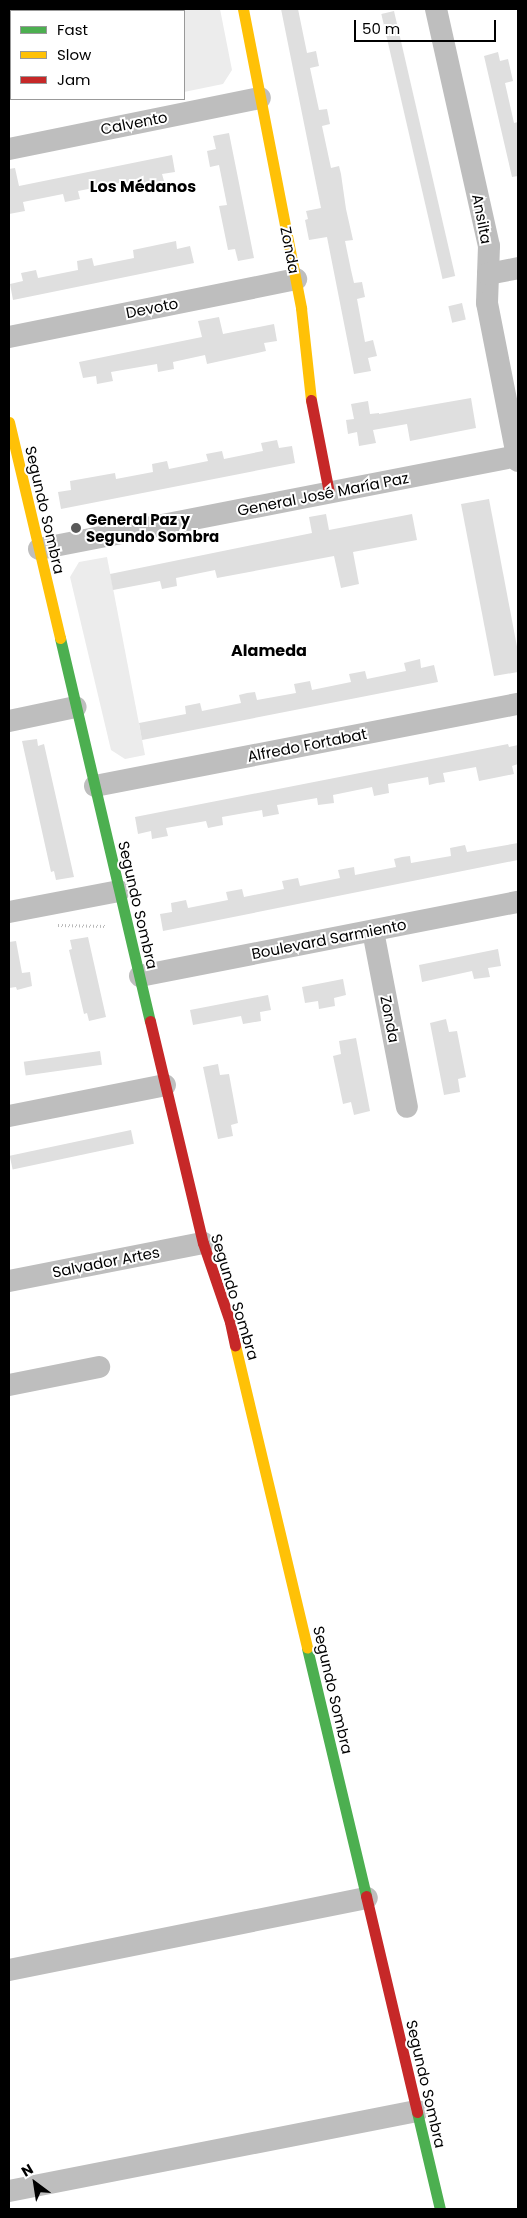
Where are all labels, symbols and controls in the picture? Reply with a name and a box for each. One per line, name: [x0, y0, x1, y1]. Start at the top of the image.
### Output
legend: [10, 10, 185, 100]
scale bar: [357, 10, 500, 42]
text: 50 m: [362, 18, 400, 39]
text: Fast: [57, 19, 88, 40]
text: Slow: [57, 44, 91, 65]
text: Jam: [57, 69, 91, 90]
street label: Calvento: [99, 108, 169, 138]
district label: Los Médanos: [90, 177, 196, 197]
street label: Ansilta: [468, 192, 496, 246]
street label: Zonda: [277, 225, 303, 275]
street label: Devoto: [124, 294, 180, 322]
street label: Segundo Sombra: [22, 444, 68, 576]
street label: General José María Paz: [236, 469, 410, 519]
place label: General Paz y Segundo Sombra: [86, 510, 219, 545]
marker: General Paz y Segundo Sombra: [70, 522, 82, 534]
district label: Alameda: [231, 641, 307, 661]
street label: Alfredo Fortabat: [246, 725, 368, 765]
street label: Segundo Sombra: [115, 839, 161, 971]
street label: Boulevard Sarmiento: [250, 915, 408, 963]
street label: Zonda: [377, 994, 403, 1044]
street label: Segundo Sombra: [207, 1232, 263, 1362]
street label: Salvador Artes: [51, 1243, 161, 1281]
street label: Segundo Sombra: [310, 1624, 356, 1756]
street label: Segundo Sombra: [403, 2018, 449, 2150]
north arrow: [10, 2158, 60, 2208]
text: N: [18, 2159, 37, 2181]

